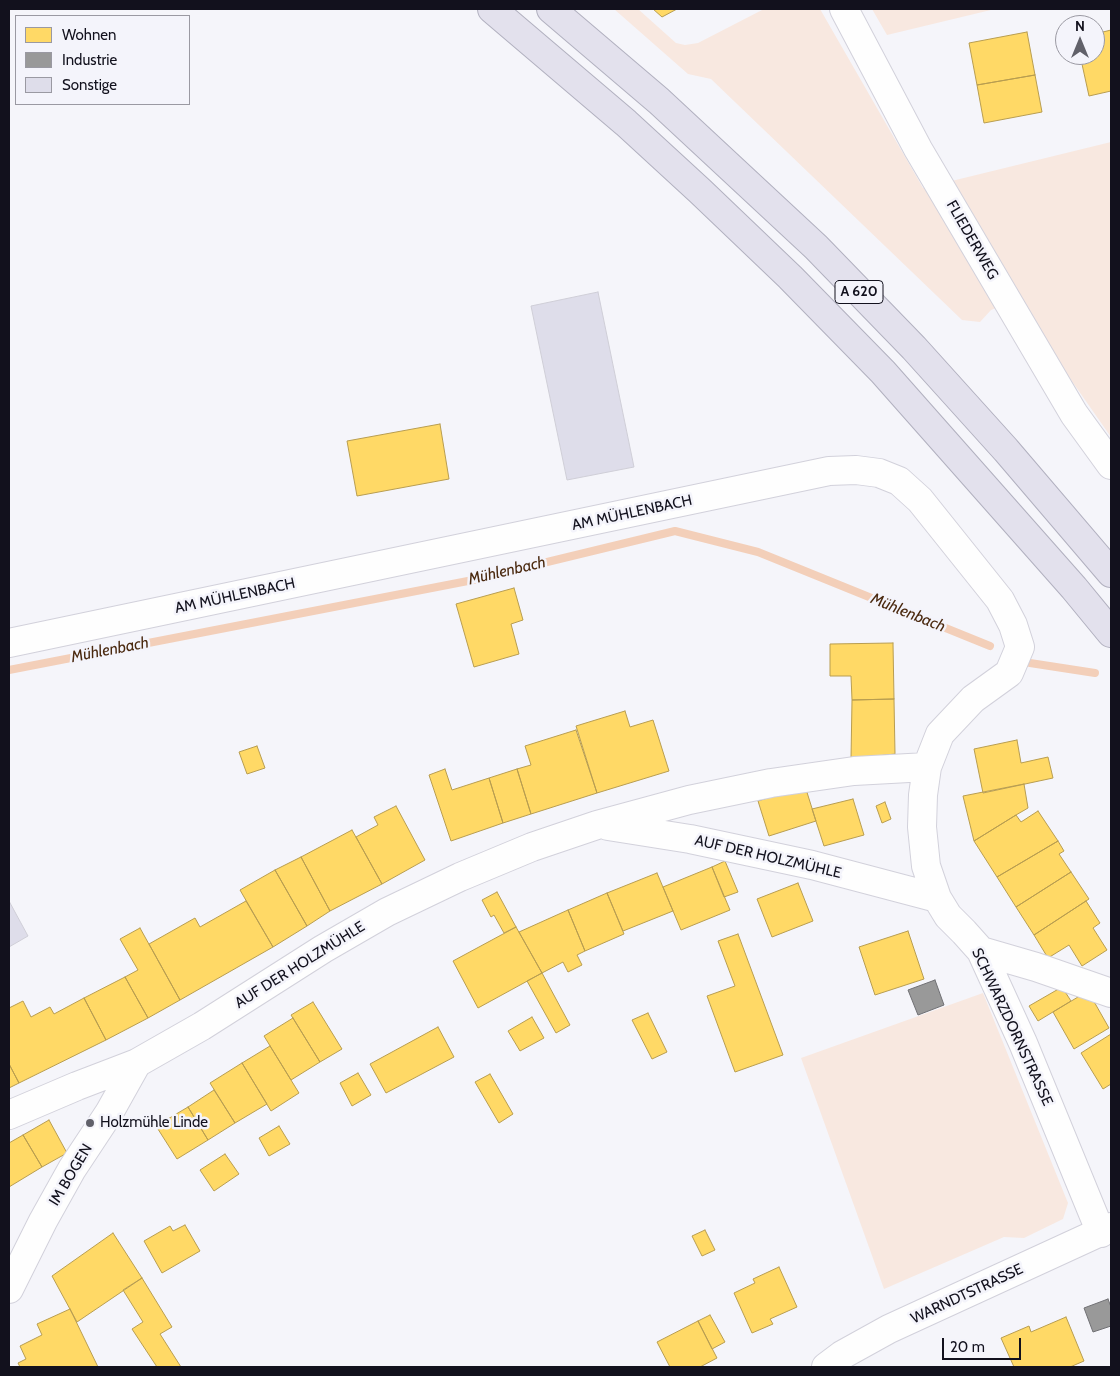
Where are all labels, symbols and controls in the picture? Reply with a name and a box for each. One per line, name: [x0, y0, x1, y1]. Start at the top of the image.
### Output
legend: [15, 15, 190, 105]
north arrow: [1055, 15, 1105, 65]
text: N: [1075, 17, 1085, 35]
text: Wohnen: [62, 26, 116, 44]
text: Industrie: [62, 51, 117, 69]
text: Sonstige: [62, 76, 117, 94]
street label: FLIEDERWEG: [942, 197, 1002, 283]
road number: A 620: [835, 280, 883, 304]
street label: AM MÜHLENBACH: [570, 491, 694, 535]
water label: Mühlenbach: [466, 553, 548, 589]
street label: AM MÜHLENBACH: [173, 574, 297, 618]
water label: Mühlenbach: [868, 589, 948, 637]
water label: Mühlenbach: [70, 633, 150, 667]
street label: AUF DER HOLZMÜHLE: [693, 831, 843, 883]
street label: AUF DER HOLZMÜHLE: [232, 918, 368, 1012]
street label: SCHWARZDORNSTRASSE: [968, 945, 1056, 1109]
place label: Holzmühle Linde: [100, 1114, 208, 1132]
marker: Holzmühle Linde: [84, 1117, 96, 1129]
street label: IM BOGEN: [46, 1141, 96, 1209]
street label: WARNDTSTRASSE: [908, 1260, 1026, 1328]
scale bar: [945, 1328, 1024, 1360]
text: 20 m: [950, 1338, 985, 1356]

